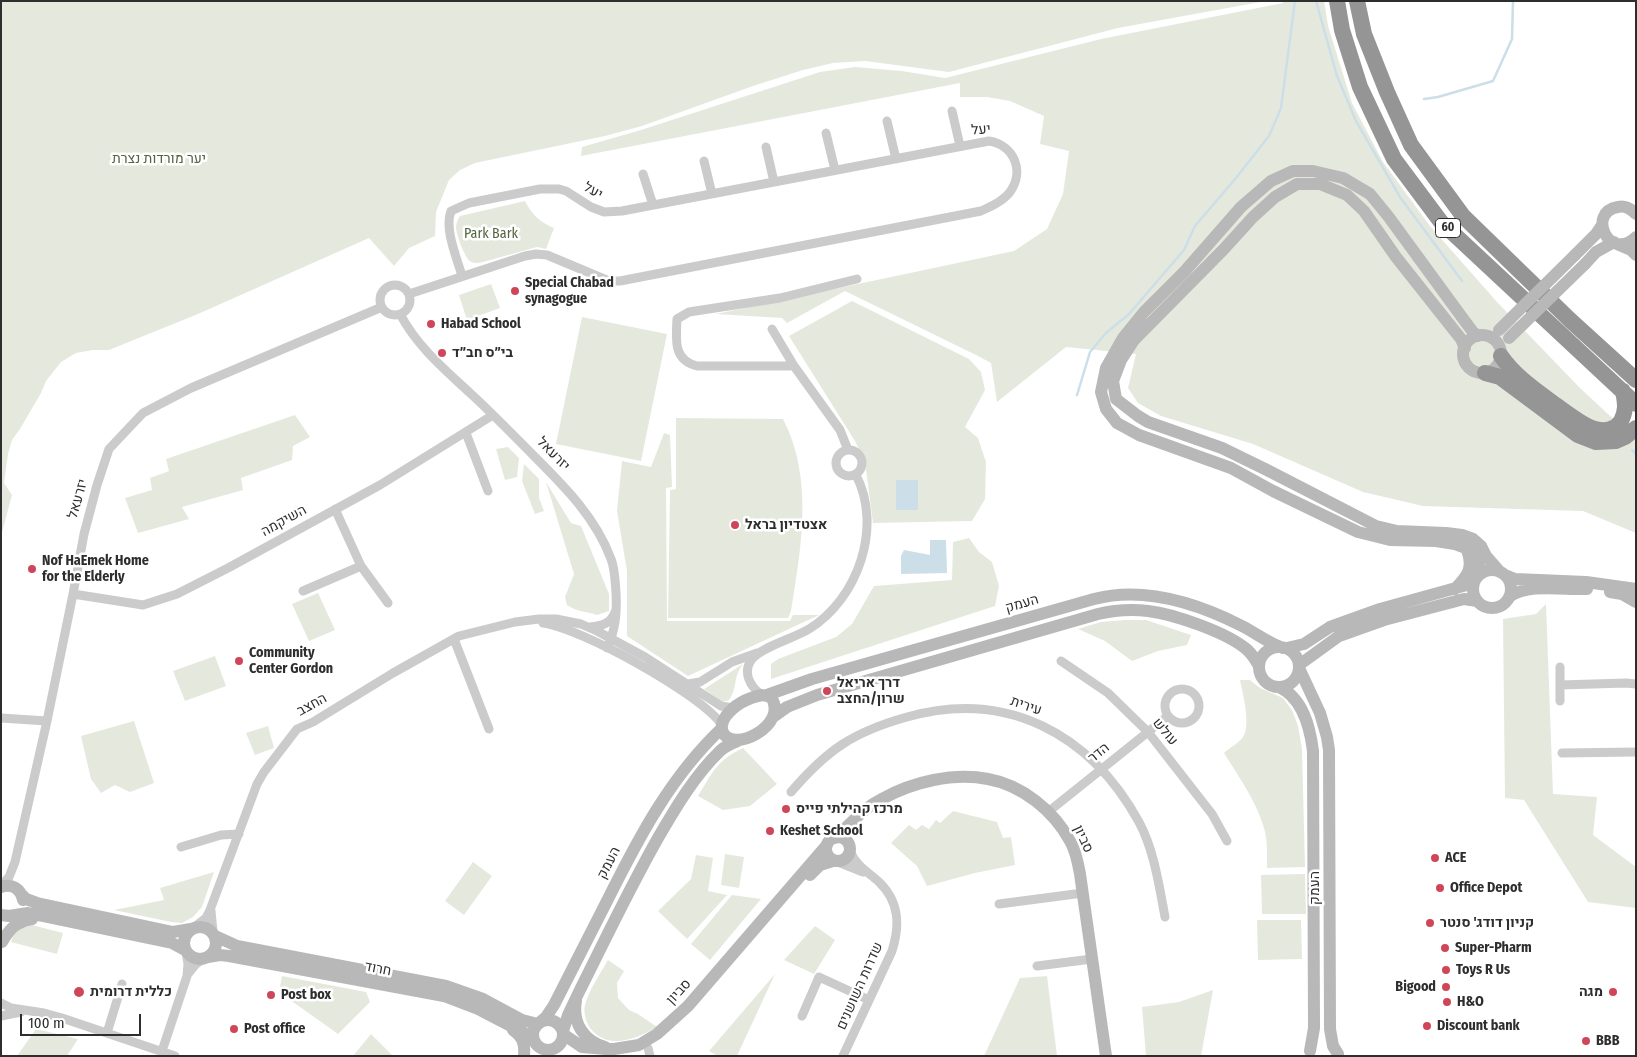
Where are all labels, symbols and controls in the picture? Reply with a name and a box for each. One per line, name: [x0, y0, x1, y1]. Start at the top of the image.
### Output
street label: יעל: [971, 121, 991, 139]
park label: יער מורדות נצרת: [112, 151, 206, 167]
street label: יעל: [580, 179, 606, 203]
road number: 60: [1436, 218, 1460, 238]
park label: Park Bark: [464, 226, 518, 242]
place label: Special Chabad synagogue: [525, 275, 614, 308]
marker: Special Chabad synagogue: [509, 285, 521, 297]
place label: Habad School: [441, 316, 521, 332]
marker: Habad School: [425, 318, 437, 330]
place label: בי״ס חב״ד: [452, 345, 513, 361]
marker: בי״ס חב״ד: [436, 347, 448, 359]
street label: יזרעאל: [533, 434, 573, 474]
street label: יזרעאל: [64, 477, 92, 521]
street label: השיקמה: [258, 502, 310, 540]
place label: אצטדיון בראל: [745, 517, 827, 533]
marker: אצטדיון בראל: [729, 519, 741, 531]
place label: Nof HaEmek Home for the Elderly: [42, 553, 149, 586]
marker: Nof HaEmek Home for the Elderly: [26, 563, 38, 575]
street label: העמק: [1003, 591, 1041, 617]
place label: Community Center Gordon: [249, 645, 333, 678]
marker: Community Center Gordon: [233, 655, 245, 667]
place label: דרך אריאל שרון/החצב: [837, 675, 905, 708]
marker: דרך אריאל שרון/החצב: [821, 685, 833, 697]
street label: החצב: [294, 690, 330, 720]
street label: עירית: [1008, 693, 1044, 719]
street label: עולש: [1149, 715, 1181, 749]
street label: הדר: [1085, 739, 1113, 767]
place label: מרכז קהילתי פייס: [796, 801, 903, 817]
marker: מרכז קהילתי פייס: [780, 803, 792, 815]
street label: סביון: [1069, 822, 1097, 856]
place label: Keshet School: [780, 823, 863, 839]
marker: Keshet School: [764, 825, 776, 837]
street label: העמק: [594, 844, 624, 882]
place label: ACE: [1445, 850, 1466, 866]
marker: ACE: [1429, 852, 1441, 864]
street label: העמק: [1307, 871, 1323, 905]
place label: Office Depot: [1450, 880, 1522, 896]
marker: Office Depot: [1434, 882, 1446, 894]
place label: קניון דודג' סנטר: [1440, 915, 1534, 931]
marker: קניון דודג' סנטר: [1424, 917, 1436, 929]
street label: שדרות השושנים: [833, 940, 887, 1032]
place label: Super-Pharm: [1455, 940, 1532, 956]
marker: Super-Pharm: [1439, 942, 1451, 954]
street label: חרוד: [363, 958, 393, 980]
place label: Toys R Us: [1456, 962, 1510, 978]
marker: Toys R Us: [1440, 964, 1452, 976]
street label: סביון: [663, 976, 695, 1008]
place label: Bigood: [1395, 979, 1436, 995]
marker: Bigood: [1440, 981, 1452, 993]
place label: כללית דרומית: [90, 984, 172, 1000]
place label: מגה: [1579, 984, 1603, 1000]
marker: כללית דרומית: [72, 985, 86, 999]
marker: מגה: [1607, 986, 1619, 998]
place label: Post box: [281, 987, 331, 1003]
marker: Post box: [265, 989, 277, 1001]
place label: H&O: [1457, 994, 1484, 1010]
marker: H&O: [1441, 996, 1453, 1008]
scale bar: [22, 1004, 144, 1036]
text: 100 m: [28, 1014, 65, 1032]
place label: Discount bank: [1437, 1018, 1520, 1034]
marker: Discount bank: [1421, 1020, 1433, 1032]
place label: Post office: [244, 1021, 305, 1037]
marker: Post office: [228, 1023, 240, 1035]
place label: BBB: [1596, 1033, 1619, 1049]
marker: BBB: [1580, 1035, 1592, 1047]

